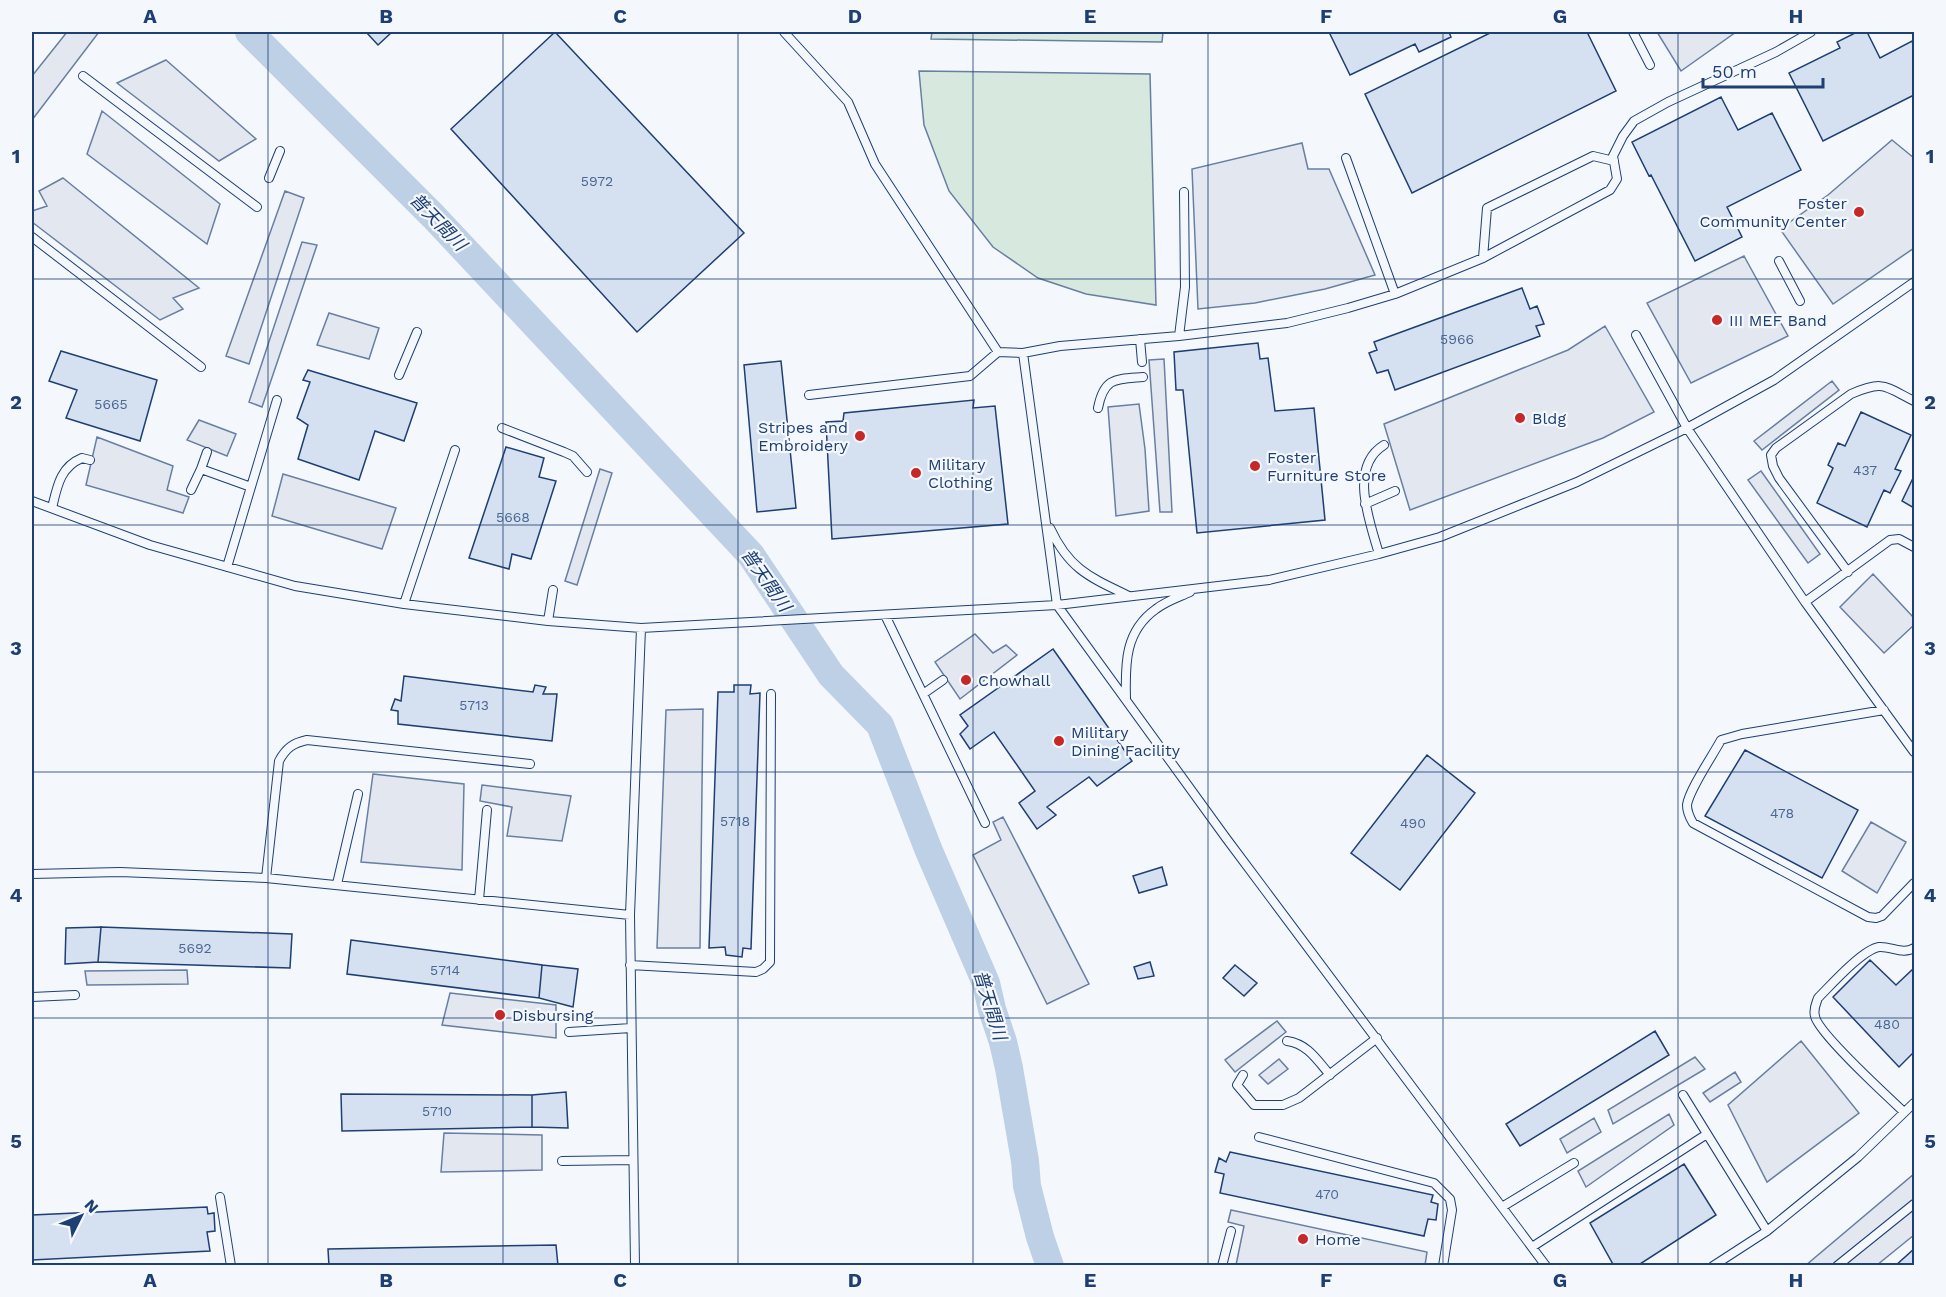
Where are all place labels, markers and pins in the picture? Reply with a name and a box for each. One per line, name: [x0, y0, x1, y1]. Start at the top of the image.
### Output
place label: Foster Community Center: [1699, 194, 1847, 231]
marker: Foster Community Center: [1852, 205, 1866, 219]
place label: III MEF Band: [1729, 311, 1827, 330]
marker: III MEF Band: [1710, 313, 1724, 327]
place label: Bldg: [1532, 409, 1566, 428]
marker: Bldg: [1513, 411, 1527, 425]
place label: Stripes and Embroidery: [758, 418, 849, 455]
marker: Stripes and Embroidery: [853, 429, 867, 443]
place label: Foster Furniture Store: [1267, 448, 1386, 485]
place label: Military Clothing: [928, 455, 993, 492]
marker: Foster Furniture Store: [1248, 459, 1262, 473]
marker: Military Clothing: [909, 466, 923, 480]
place label: Chowhall: [978, 671, 1050, 690]
marker: Chowhall: [959, 673, 973, 687]
place label: Military Dining Facility: [1071, 723, 1181, 760]
marker: Military Dining Facility: [1052, 734, 1066, 748]
place label: Disbursing: [512, 1006, 594, 1025]
marker: Disbursing: [493, 1008, 507, 1022]
place label: Home: [1315, 1230, 1361, 1249]
marker: Home: [1296, 1232, 1310, 1246]

